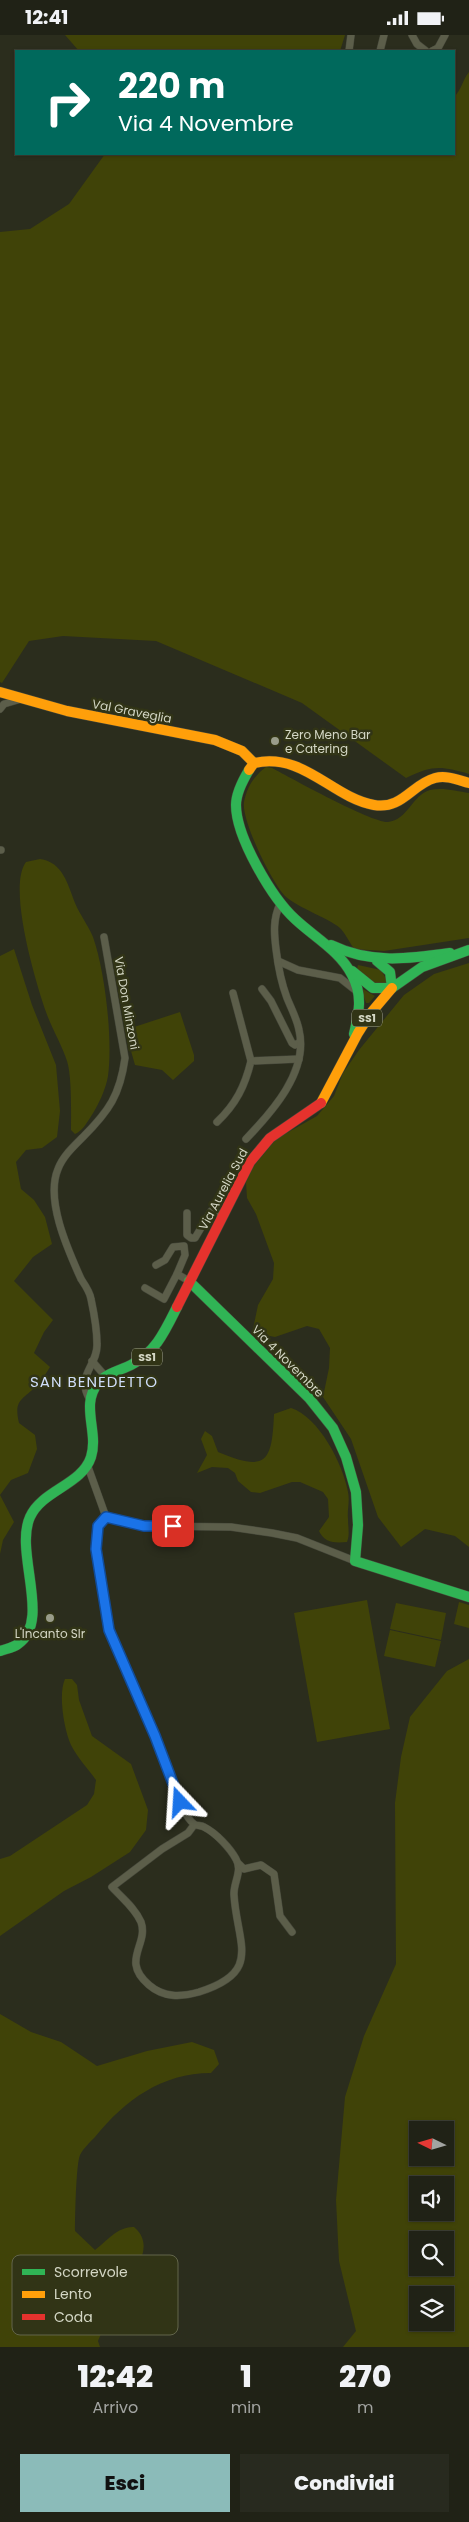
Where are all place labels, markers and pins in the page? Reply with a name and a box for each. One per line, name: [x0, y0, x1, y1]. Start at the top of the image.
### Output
place label: Zero Meno Bar e Catering: [285, 726, 371, 757]
marker: Zero Meno Bar e Catering: [269, 735, 281, 747]
pin: [152, 1505, 194, 1547]
marker: L'Incanto Slr: [44, 1612, 56, 1624]
place label: L'Incanto Slr: [15, 1625, 86, 1642]

